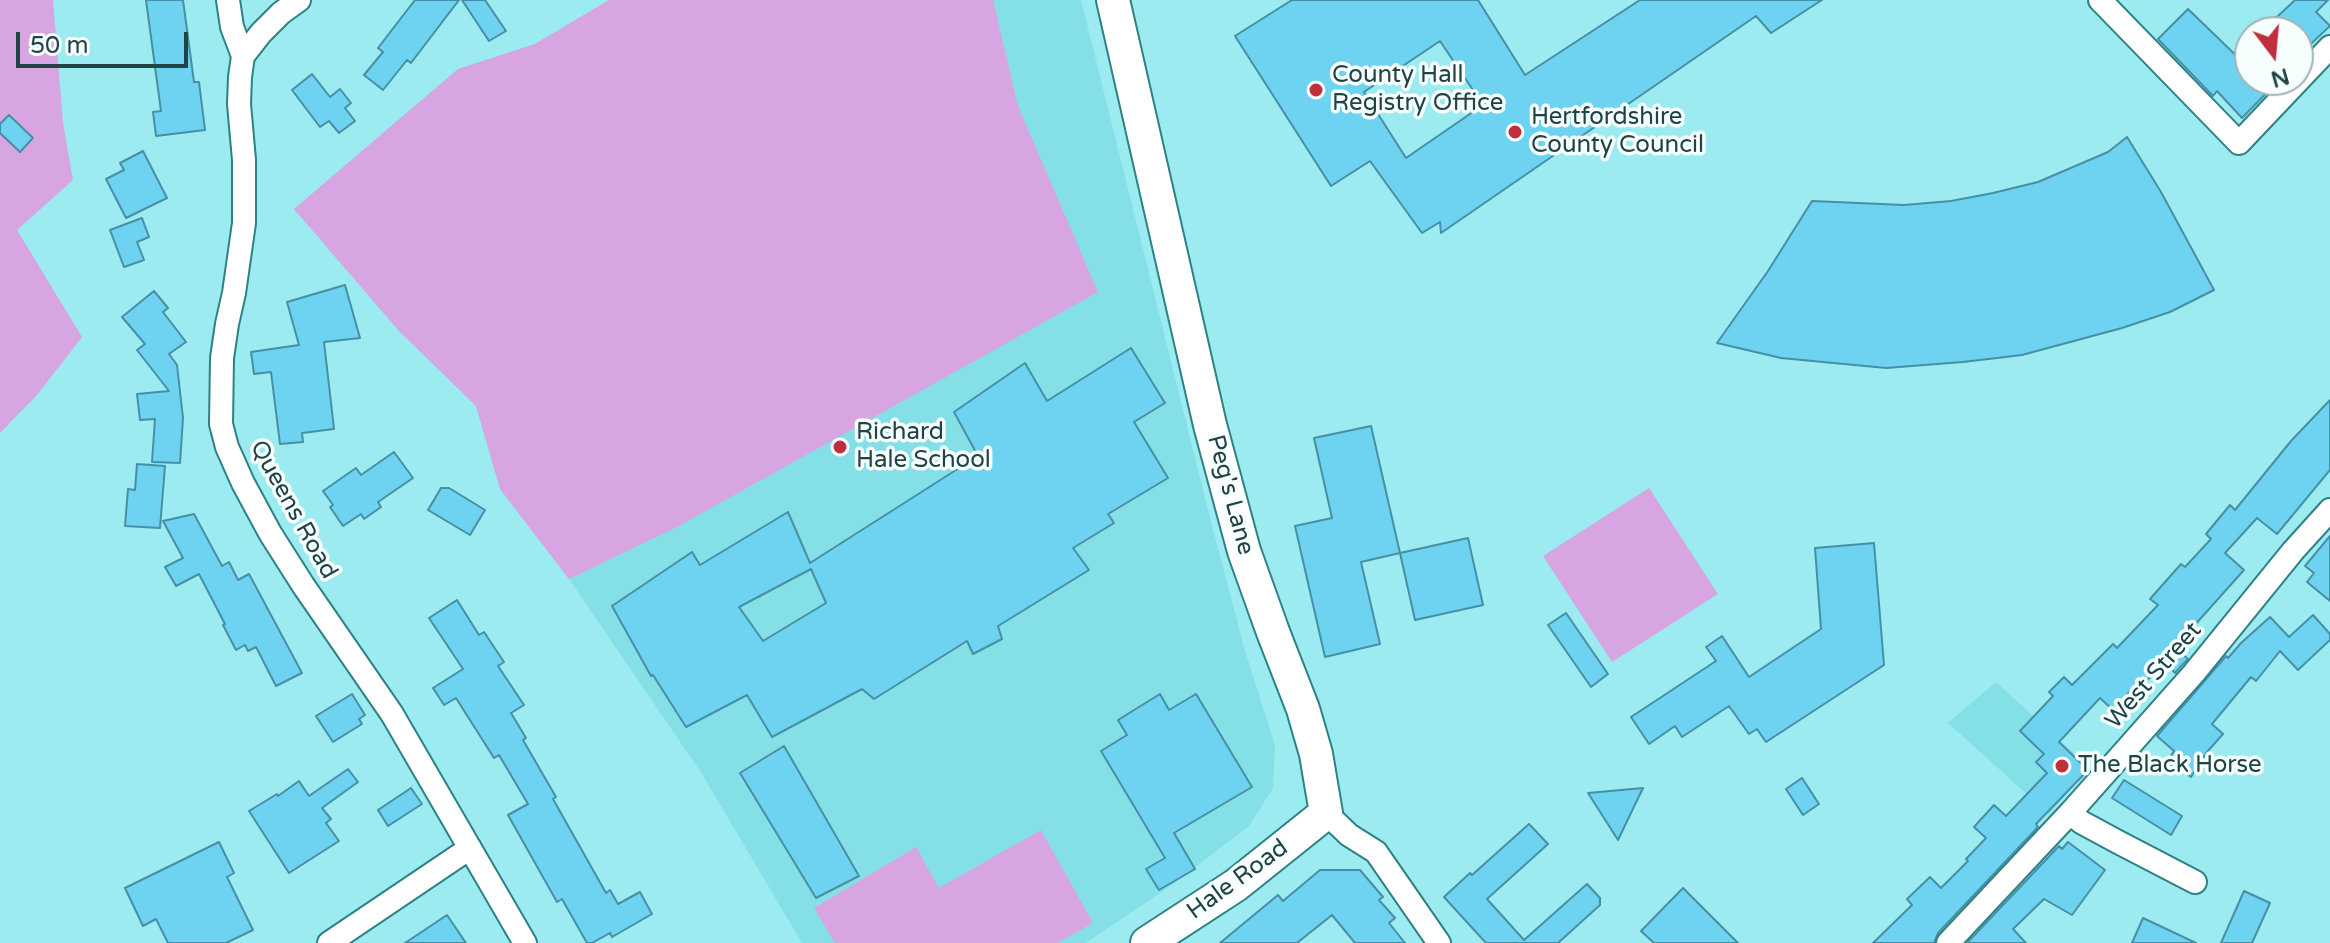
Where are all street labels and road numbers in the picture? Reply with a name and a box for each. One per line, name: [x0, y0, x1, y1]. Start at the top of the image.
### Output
street label: Peg's Lane: [1200, 432, 1260, 558]
street label: Queens Road: [243, 436, 343, 584]
street label: West Street: [2100, 617, 2208, 735]
street label: Hale Road: [1182, 834, 1294, 926]

